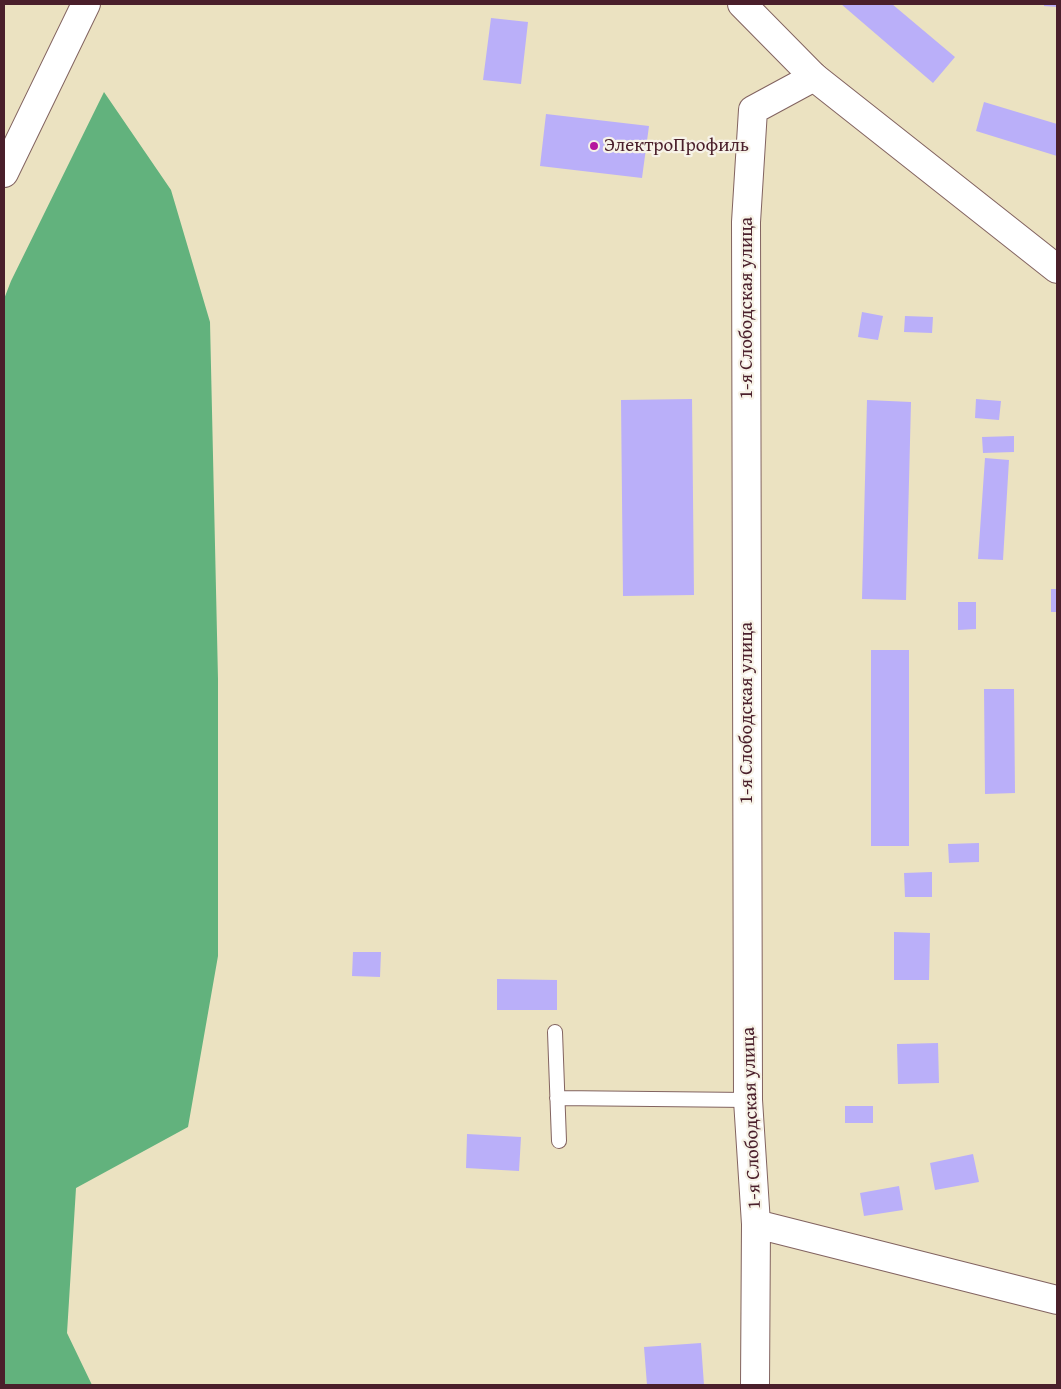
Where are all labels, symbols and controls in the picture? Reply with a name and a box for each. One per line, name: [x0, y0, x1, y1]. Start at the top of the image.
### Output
place label: ЭлектроПрофиль: [604, 135, 749, 157]
marker: ЭлектроПрофиль: [588, 140, 600, 152]
street label: 1-я Слободская улица: [736, 217, 758, 399]
street label: 1-я Слободская улица: [736, 622, 758, 804]
street label: 1-я Слободская улица: [737, 1027, 767, 1209]

